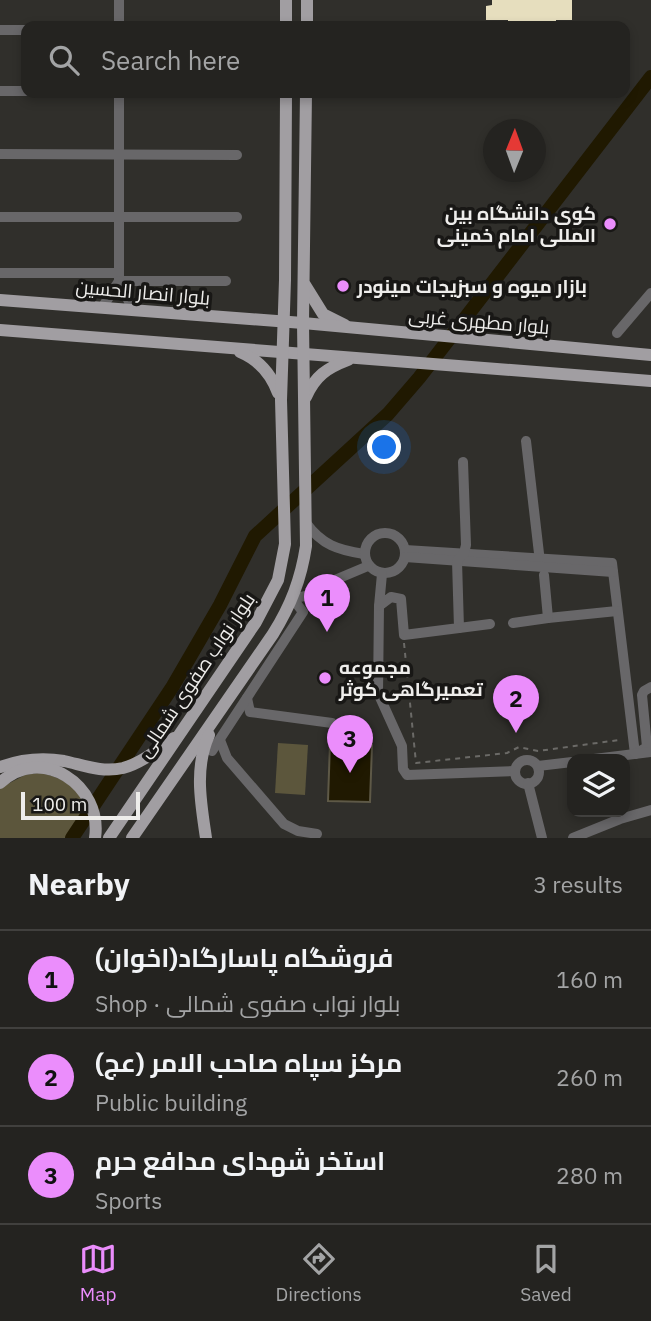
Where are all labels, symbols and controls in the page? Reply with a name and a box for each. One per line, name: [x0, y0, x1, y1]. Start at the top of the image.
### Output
search box: [21, 21, 630, 98]
icon: search: [45, 41, 83, 79]
text: Search here: [101, 43, 240, 77]
north arrow: [483, 119, 546, 182]
place label: کوی دانشگاه بین المللی امام خمینی: [437, 201, 596, 249]
marker: کوی دانشگاه بین المللی امام خمینی: [602, 216, 618, 232]
street label: بلوار انصار الحسین: [75, 274, 211, 310]
place label: بازار میوه و سبزیجات مینودر: [356, 274, 587, 299]
marker: بازار میوه و سبزیجات مینودر: [335, 278, 351, 294]
street label: بلوار مطهری غربی: [407, 303, 551, 339]
your location: [367, 430, 401, 464]
pin: 1: [304, 574, 350, 632]
street label: بلوار نواب صفوی شمالی: [132, 588, 260, 762]
place label: مجموعه تعمیرگاهی کوثر: [338, 655, 484, 701]
marker: مجموعه تعمیرگاهی کوثر: [317, 670, 333, 686]
pin: 2: [493, 675, 539, 733]
pin: 3: [327, 715, 373, 773]
map controls: [567, 754, 630, 817]
button: layers: [567, 754, 630, 817]
scale bar: [21, 789, 140, 821]
text: 100 m: [32, 792, 87, 816]
text: Nearby: [28, 864, 130, 903]
text: 3 results: [533, 869, 623, 899]
text: فروشگاه پاسارگاد(اخوان): [95, 940, 393, 974]
text: 1: [44, 964, 58, 994]
text: 160 m: [556, 964, 623, 994]
text: Shop · بلوار نواب صفوی شمالی: [95, 988, 400, 1018]
text: مرکز سپاه صاحب الامر (عج): [95, 1045, 402, 1079]
text: 2: [44, 1062, 58, 1092]
text: 260 m: [556, 1062, 623, 1092]
text: Public building: [95, 1087, 247, 1117]
text: استخر شهدای مدافع حرم: [95, 1143, 385, 1177]
text: 3: [44, 1160, 58, 1190]
text: 280 m: [556, 1160, 623, 1190]
text: Sports: [95, 1185, 162, 1215]
tab: Map: [79, 1240, 117, 1306]
tab: Directions: [275, 1240, 362, 1306]
tab: Saved: [520, 1240, 572, 1306]

